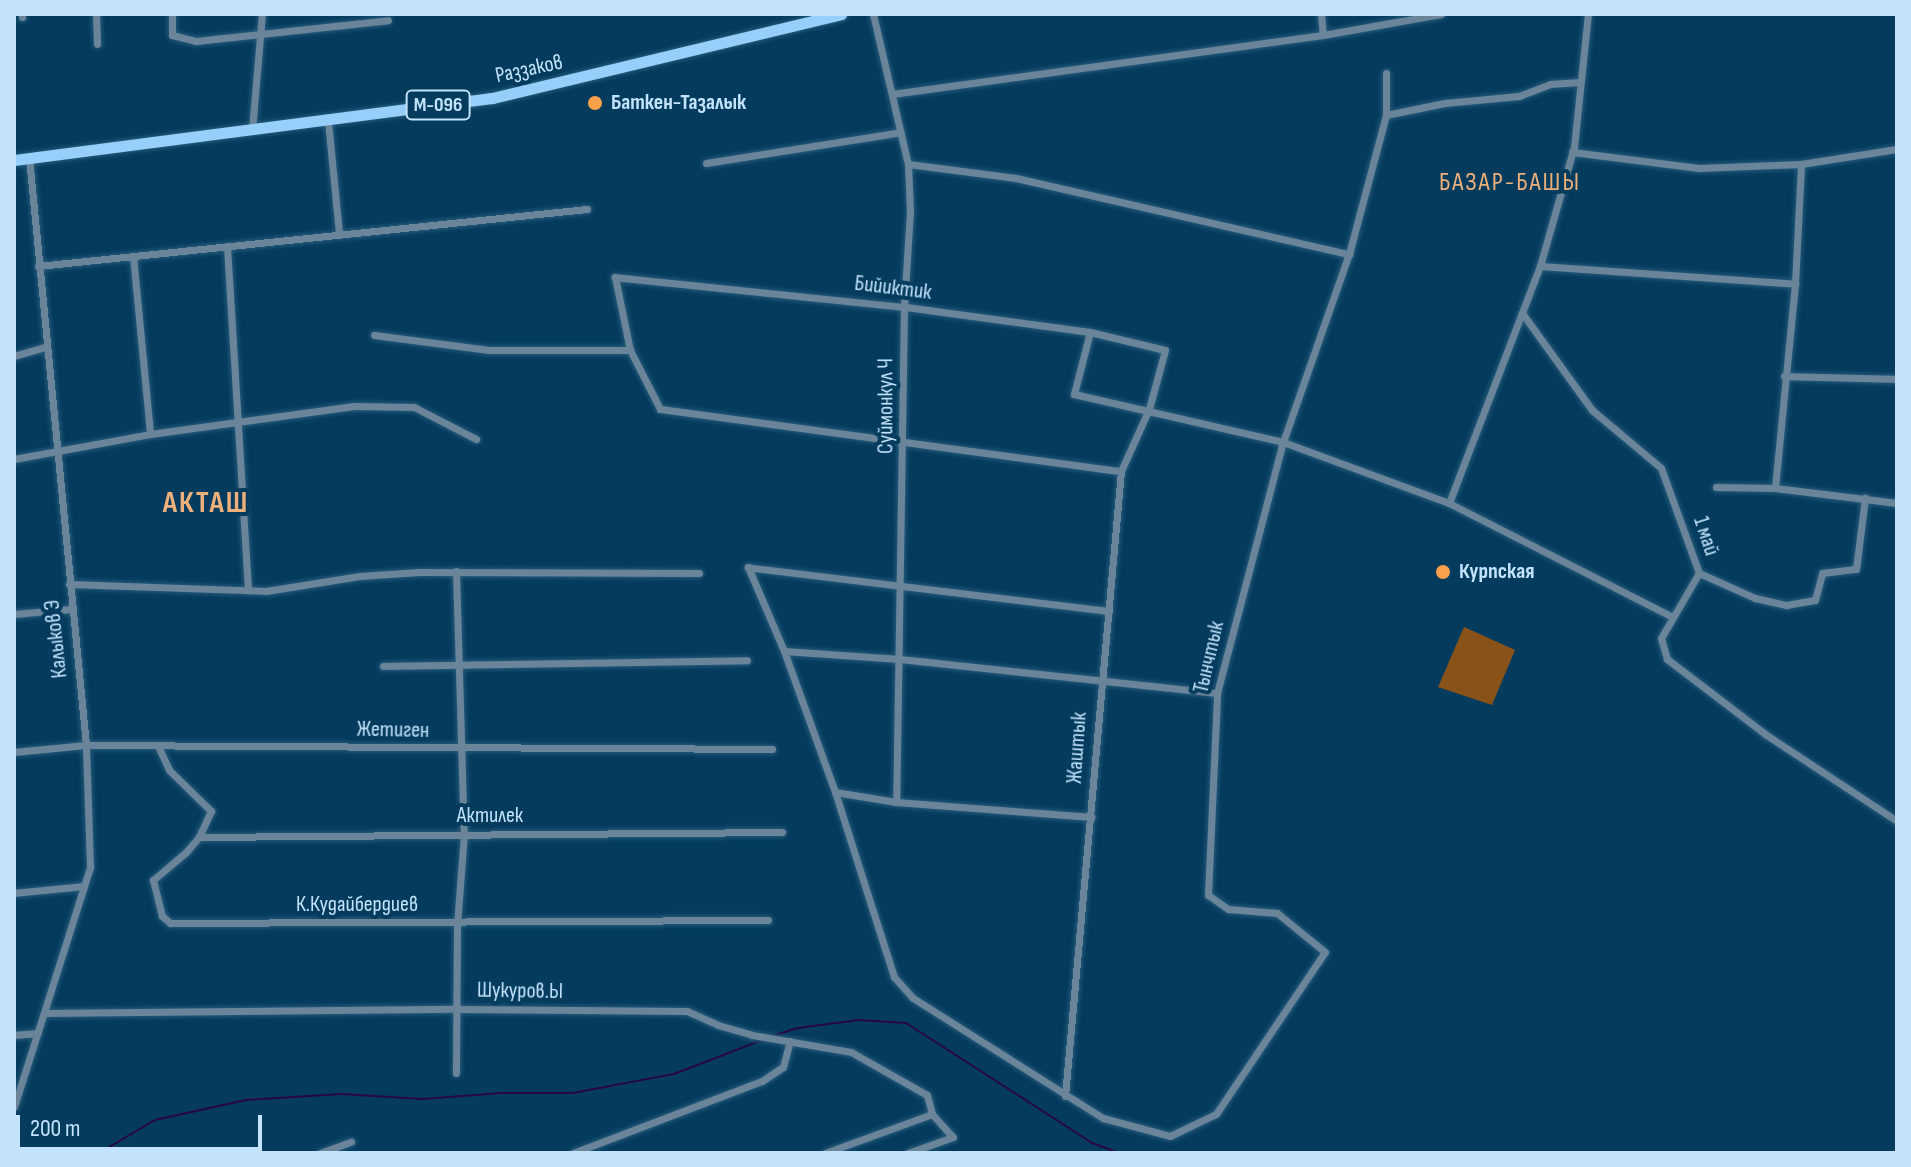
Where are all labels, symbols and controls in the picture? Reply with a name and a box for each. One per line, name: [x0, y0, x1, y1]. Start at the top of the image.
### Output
street label: Раззаков: [493, 49, 565, 89]
road number: М-096: [404, 89, 472, 121]
place label: Баткен-Тазалык: [611, 90, 746, 116]
marker: Баткен-Тазалык: [586, 94, 604, 112]
district label: БАЗАР-БАШЫ: [1439, 167, 1581, 199]
street label: Бийиктик: [853, 270, 933, 306]
street label: Суймонкул Ч: [873, 358, 899, 454]
district label: АКТАШ: [163, 485, 249, 521]
street label: 1 май: [1687, 513, 1725, 559]
place label: Курпская: [1459, 559, 1534, 585]
marker: Курпская: [1434, 563, 1452, 581]
street label: Калыков Э: [39, 599, 73, 679]
street label: Тынчтык: [1188, 619, 1230, 695]
street label: Жаштык: [1061, 711, 1093, 785]
street label: Жетиген: [357, 716, 429, 744]
street label: Актилек: [457, 803, 523, 829]
street label: К.Кудайбердиев: [296, 892, 418, 918]
street label: Шукуров.Ы: [477, 977, 563, 1005]
scale bar: [20, 1099, 266, 1149]
text: 200 m: [30, 1114, 81, 1143]

